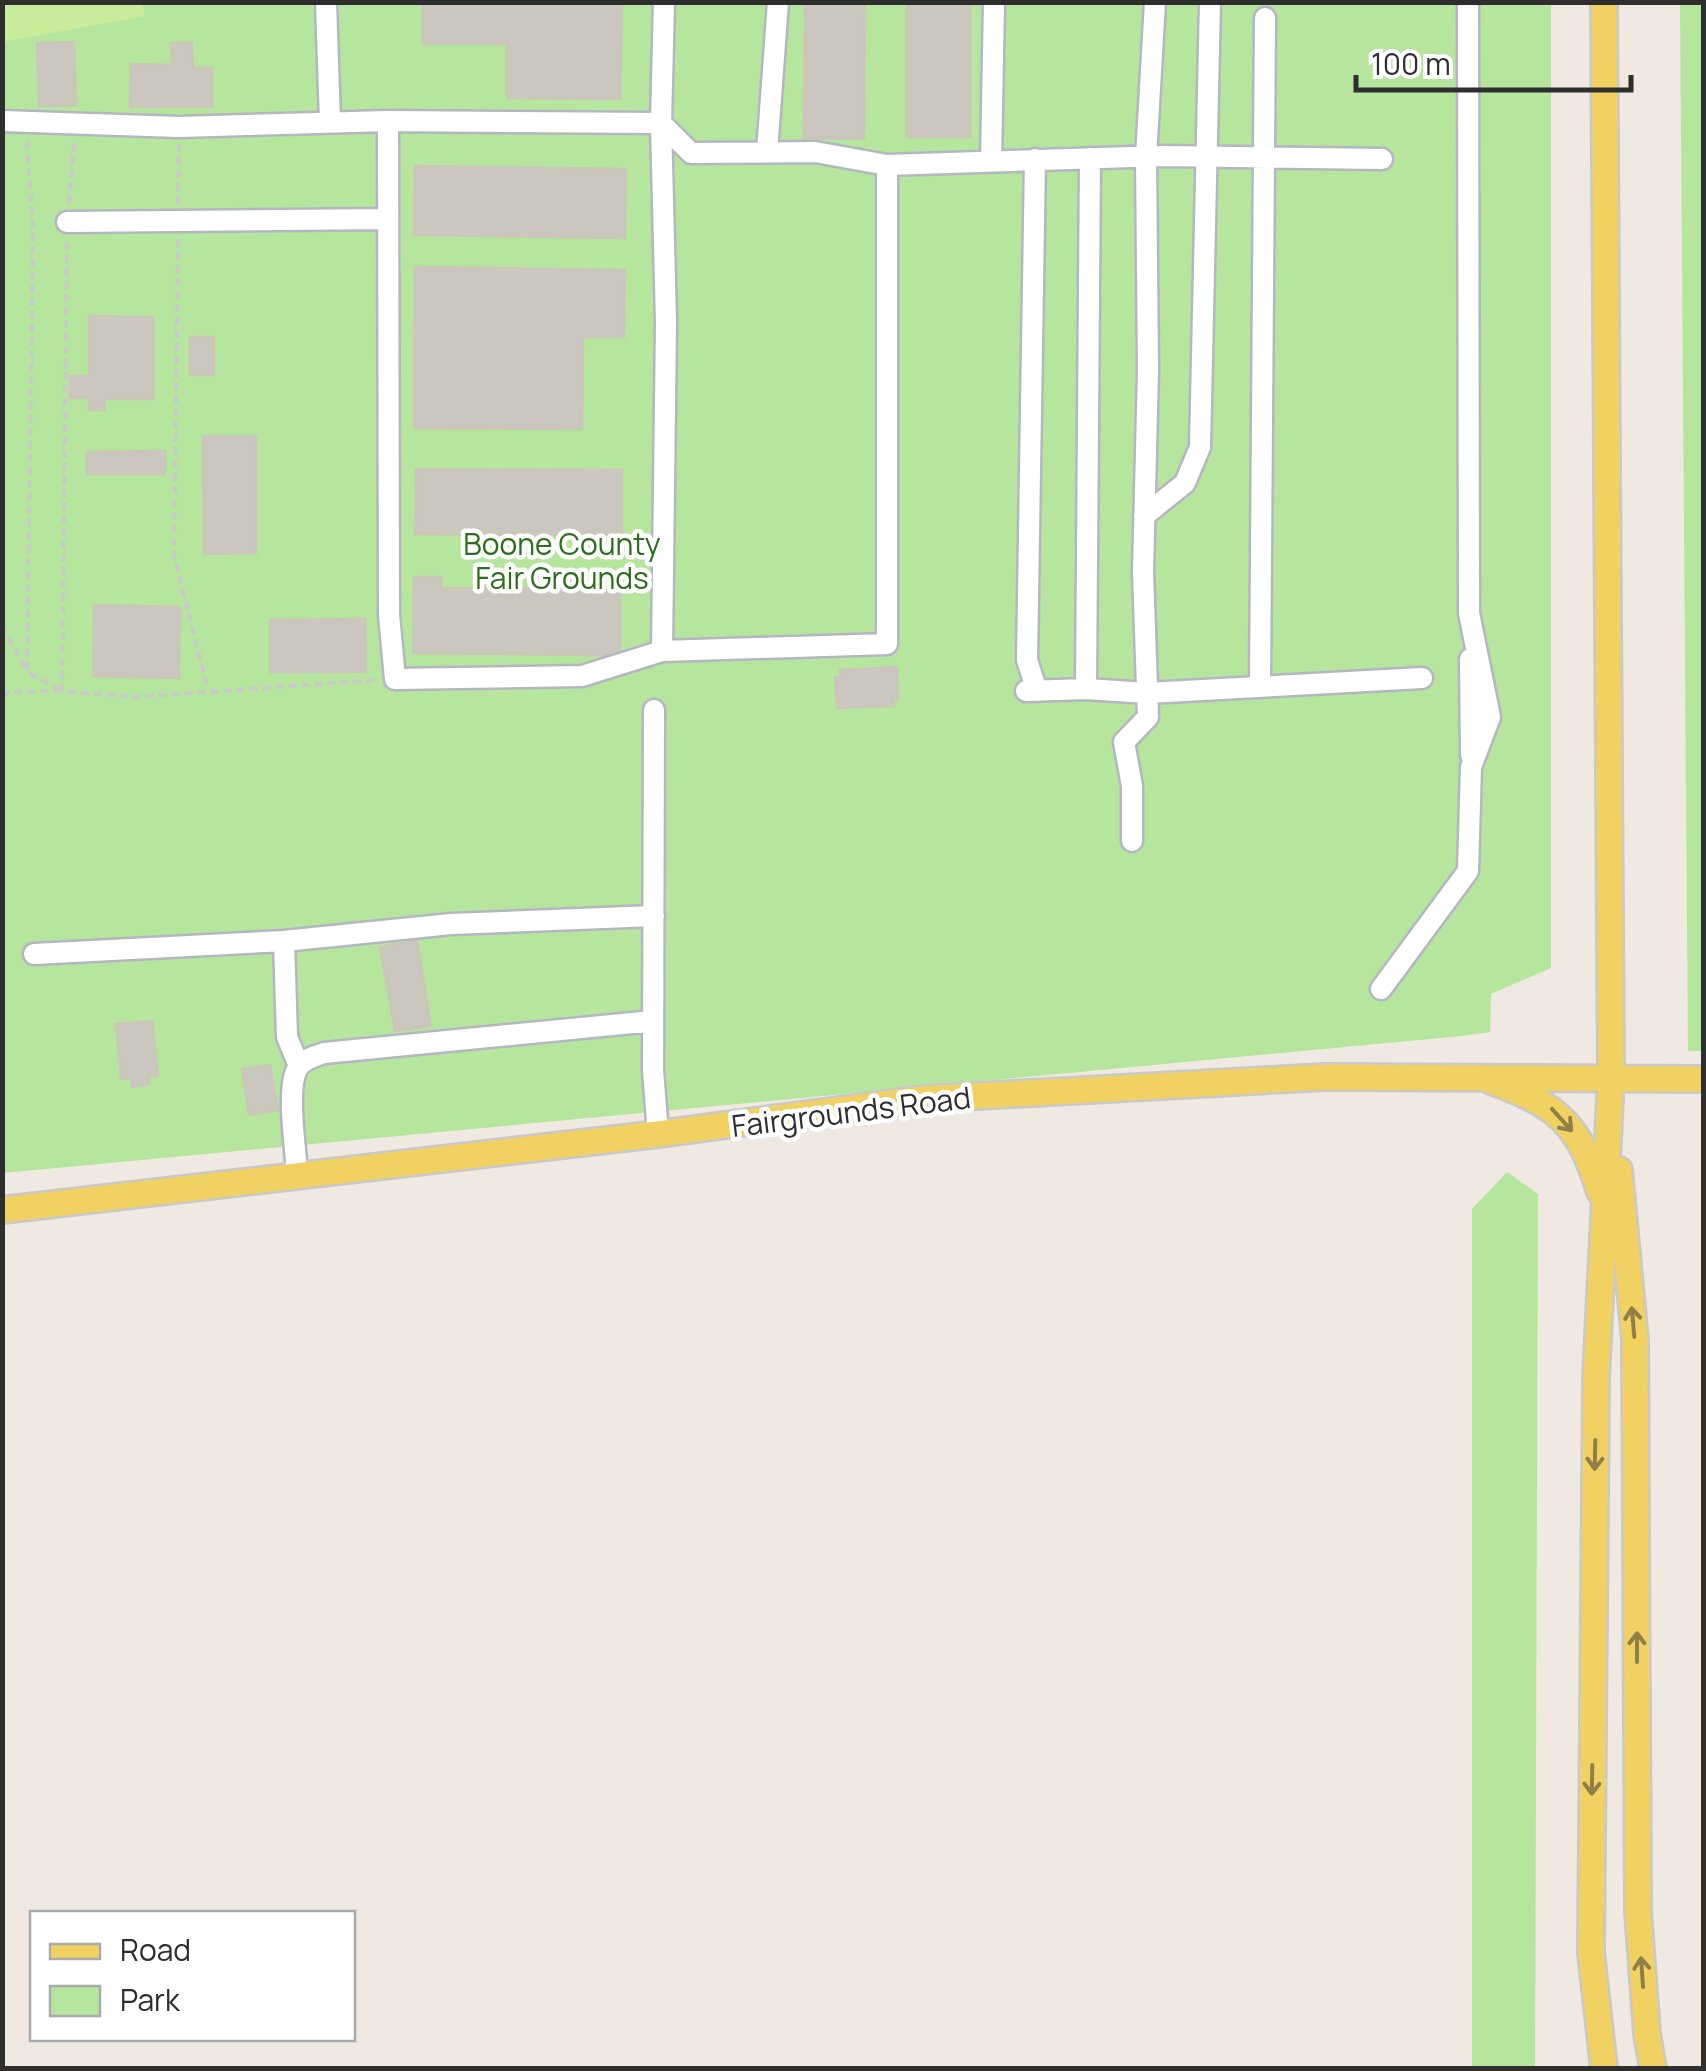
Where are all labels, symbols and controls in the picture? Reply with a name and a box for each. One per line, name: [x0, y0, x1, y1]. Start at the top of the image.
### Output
scale bar: [1356, 30, 1631, 92]
text: 100 m: [1371, 43, 1451, 84]
park label: Boone County Fair Grounds: [463, 523, 661, 598]
street label: Fairgrounds Road: [729, 1076, 973, 1146]
one-way arrow: [1551, 1107, 1574, 1132]
one-way arrow: [1623, 1306, 1642, 1339]
one-way arrow: [1586, 1438, 1604, 1471]
one-way arrow: [1628, 1631, 1646, 1664]
one-way arrow: [1582, 1764, 1602, 1796]
legend: [30, 1911, 355, 2041]
text: Road: [120, 1929, 191, 1970]
one-way arrow: [1633, 1956, 1652, 1988]
text: Park: [120, 1979, 181, 2020]

